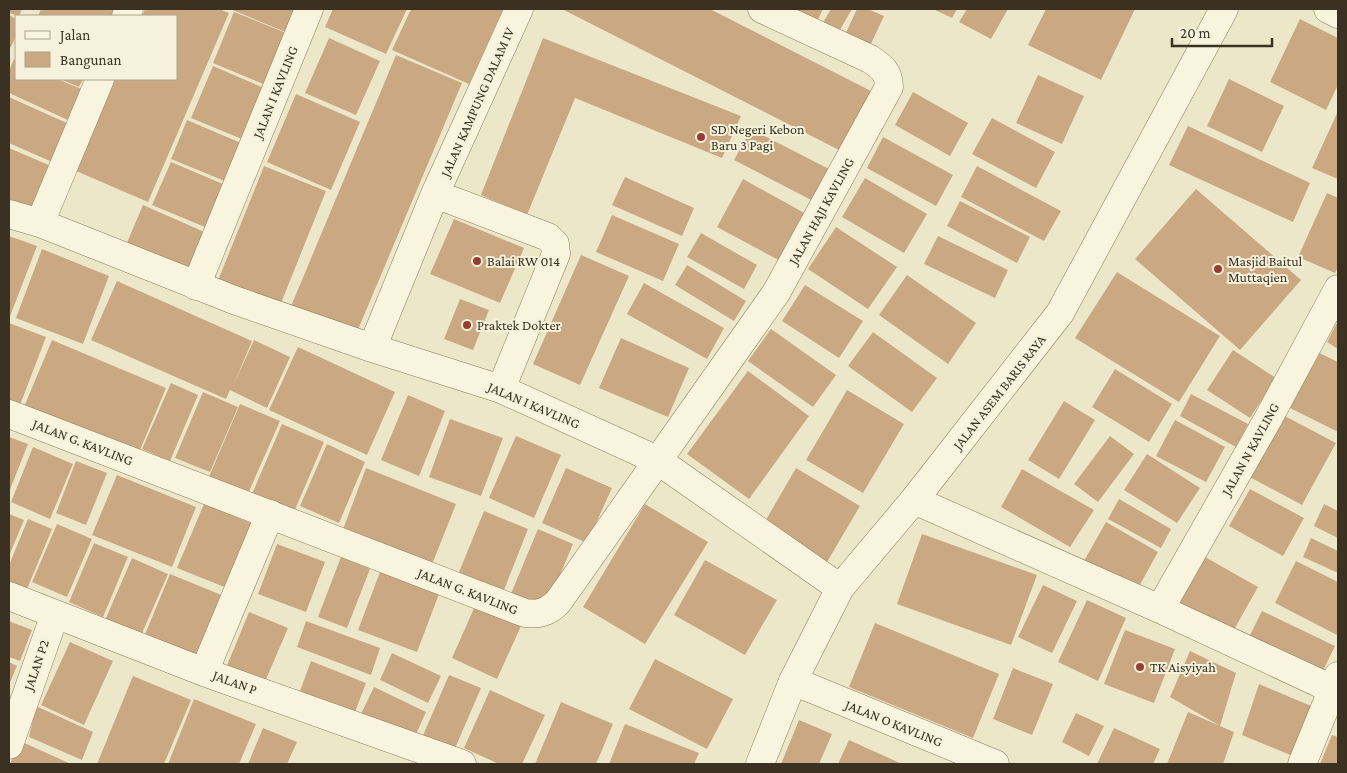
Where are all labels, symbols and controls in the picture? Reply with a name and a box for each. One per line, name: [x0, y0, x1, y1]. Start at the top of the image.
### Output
legend: [15, 15, 178, 80]
scale bar: [1172, 15, 1272, 47]
street label: JALAN KAMPUNG DALAM IV: [436, 25, 517, 181]
text: 20 m: [1180, 25, 1211, 41]
text: Jalan: [58, 27, 90, 44]
street label: JALAN I KAVLING: [248, 43, 301, 143]
text: Bangunan: [60, 52, 121, 69]
place label: SD Negeri Kebon Baru 3 Pagi: [711, 121, 805, 153]
marker: SD Negeri Kebon Baru 3 Pagi: [695, 131, 707, 143]
street label: JALAN HAJI KAVLING: [784, 155, 857, 269]
place label: Balai RW 014: [487, 253, 560, 269]
place label: Masjid Baitul Muttaqien: [1228, 253, 1303, 285]
marker: Balai RW 014: [471, 255, 483, 267]
marker: Masjid Baitul Muttaqien: [1212, 263, 1224, 275]
place label: Praktek Dokter: [477, 317, 561, 333]
marker: Praktek Dokter: [461, 319, 473, 331]
street label: JALAN ASEM BARIS RAYA: [948, 331, 1049, 454]
street label: JALAN I KAVLING: [484, 378, 583, 432]
street label: JALAN N KAVLING: [1217, 400, 1282, 500]
street label: JALAN G. KAVLING: [29, 415, 136, 469]
street label: JALAN G. KAVLING: [414, 564, 521, 618]
street label: JALAN P2: [19, 637, 52, 694]
place label: TK Aisyiyah: [1150, 659, 1216, 675]
marker: TK Aisyiyah: [1134, 661, 1146, 673]
street label: JALAN P: [209, 666, 259, 697]
street label: JALAN O KAVLING: [841, 695, 945, 750]

